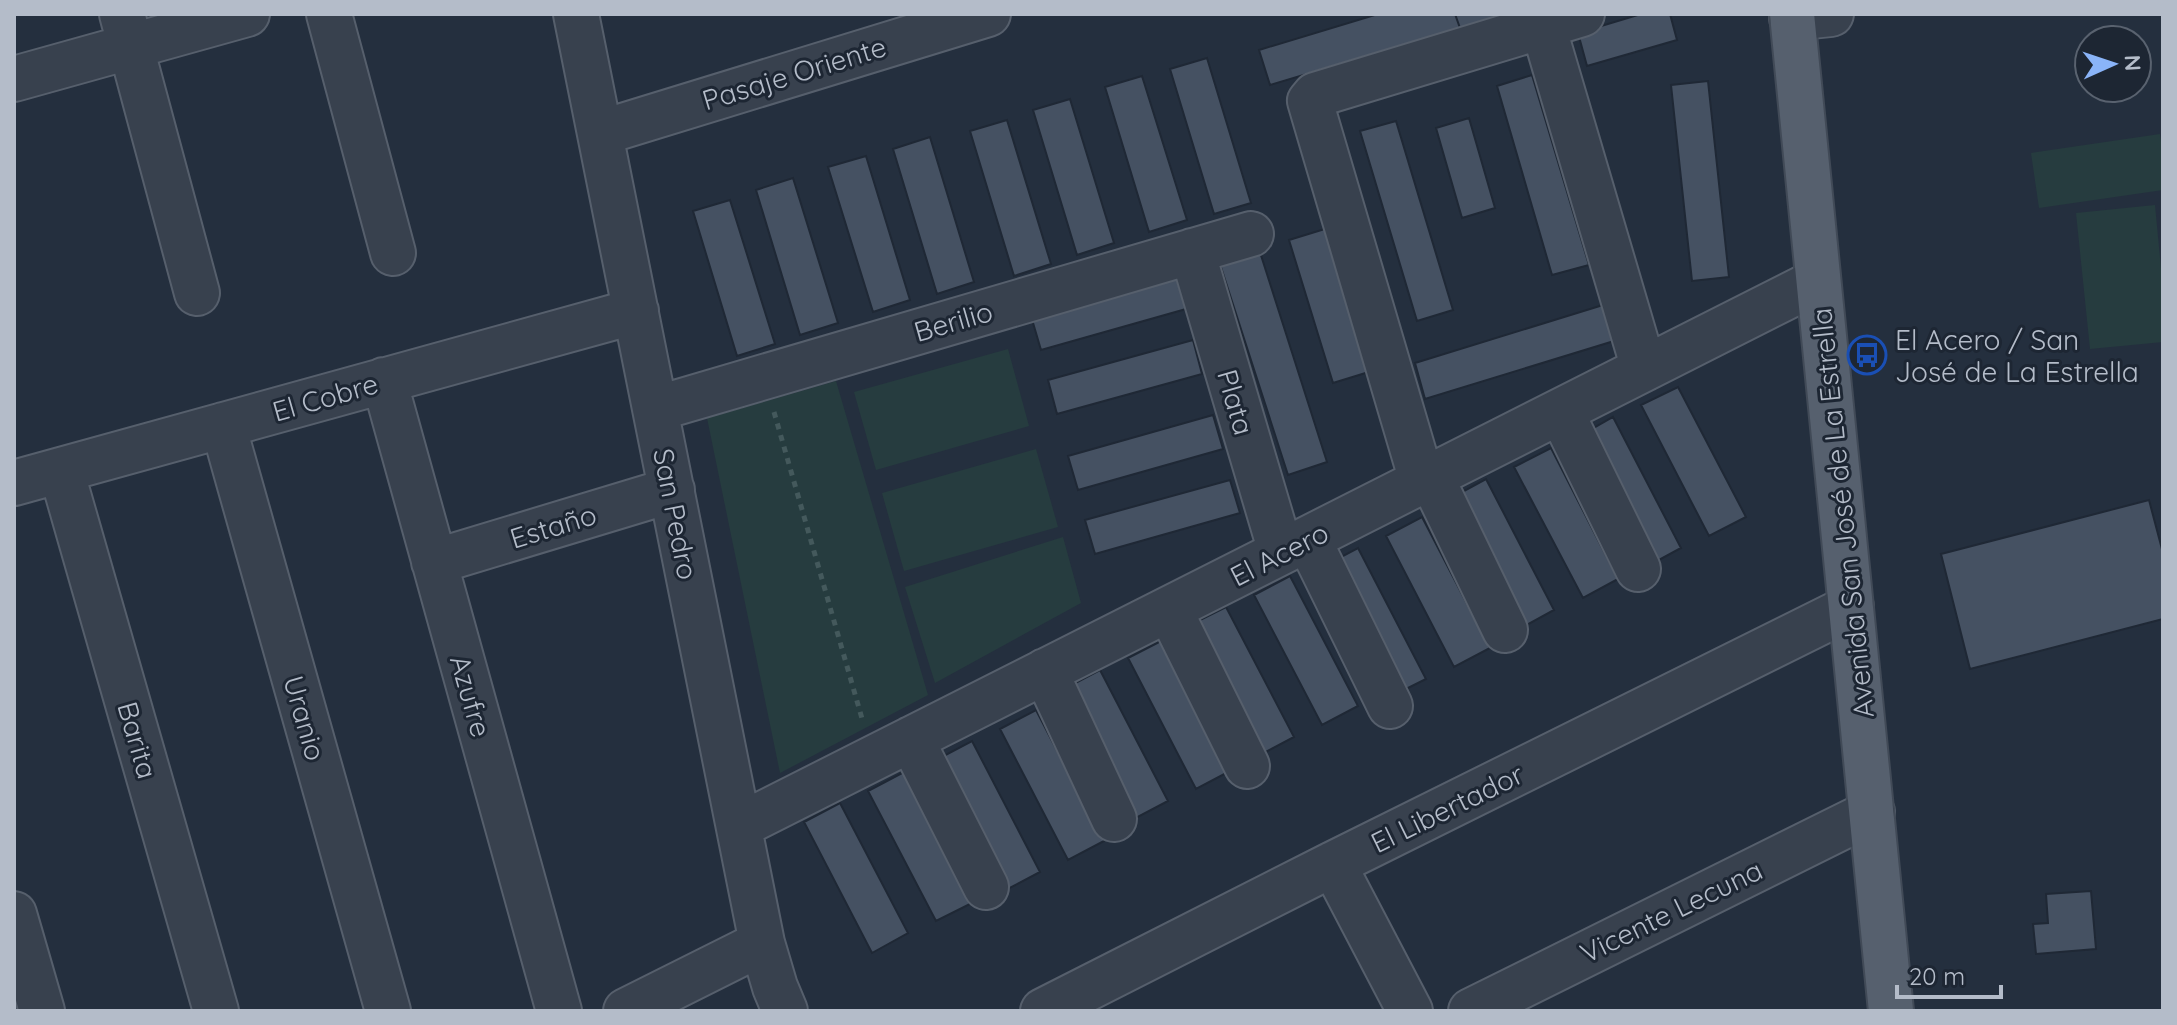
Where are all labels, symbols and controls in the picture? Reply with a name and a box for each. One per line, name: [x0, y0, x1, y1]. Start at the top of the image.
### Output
north arrow: [2073, 24, 2153, 104]
street label: Pasaje Oriente: [698, 28, 890, 118]
text: N: [2119, 54, 2147, 72]
street label: Berilio: [910, 293, 996, 349]
street label: Avenida San José de La Estrella: [1803, 306, 1881, 720]
place label: El Acero / San José de La Estrella: [1895, 322, 2139, 389]
bus stop icon: El Acero / San José de La Estrella: [1846, 334, 1888, 376]
street label: El Cobre: [268, 365, 382, 429]
street label: Plata: [1210, 365, 1262, 439]
street label: San Pedro: [646, 445, 706, 583]
street label: Estaño: [506, 496, 600, 556]
street label: El Acero: [1224, 514, 1334, 594]
street label: Azufre: [443, 651, 499, 741]
street label: Uranio: [276, 672, 334, 764]
street label: Barita: [110, 697, 166, 783]
street label: El Libertador: [1365, 756, 1529, 860]
street label: Vicente Lecuna: [1574, 852, 1768, 970]
scale bar: [1897, 949, 2001, 999]
text: 20 m: [1909, 961, 1965, 991]

